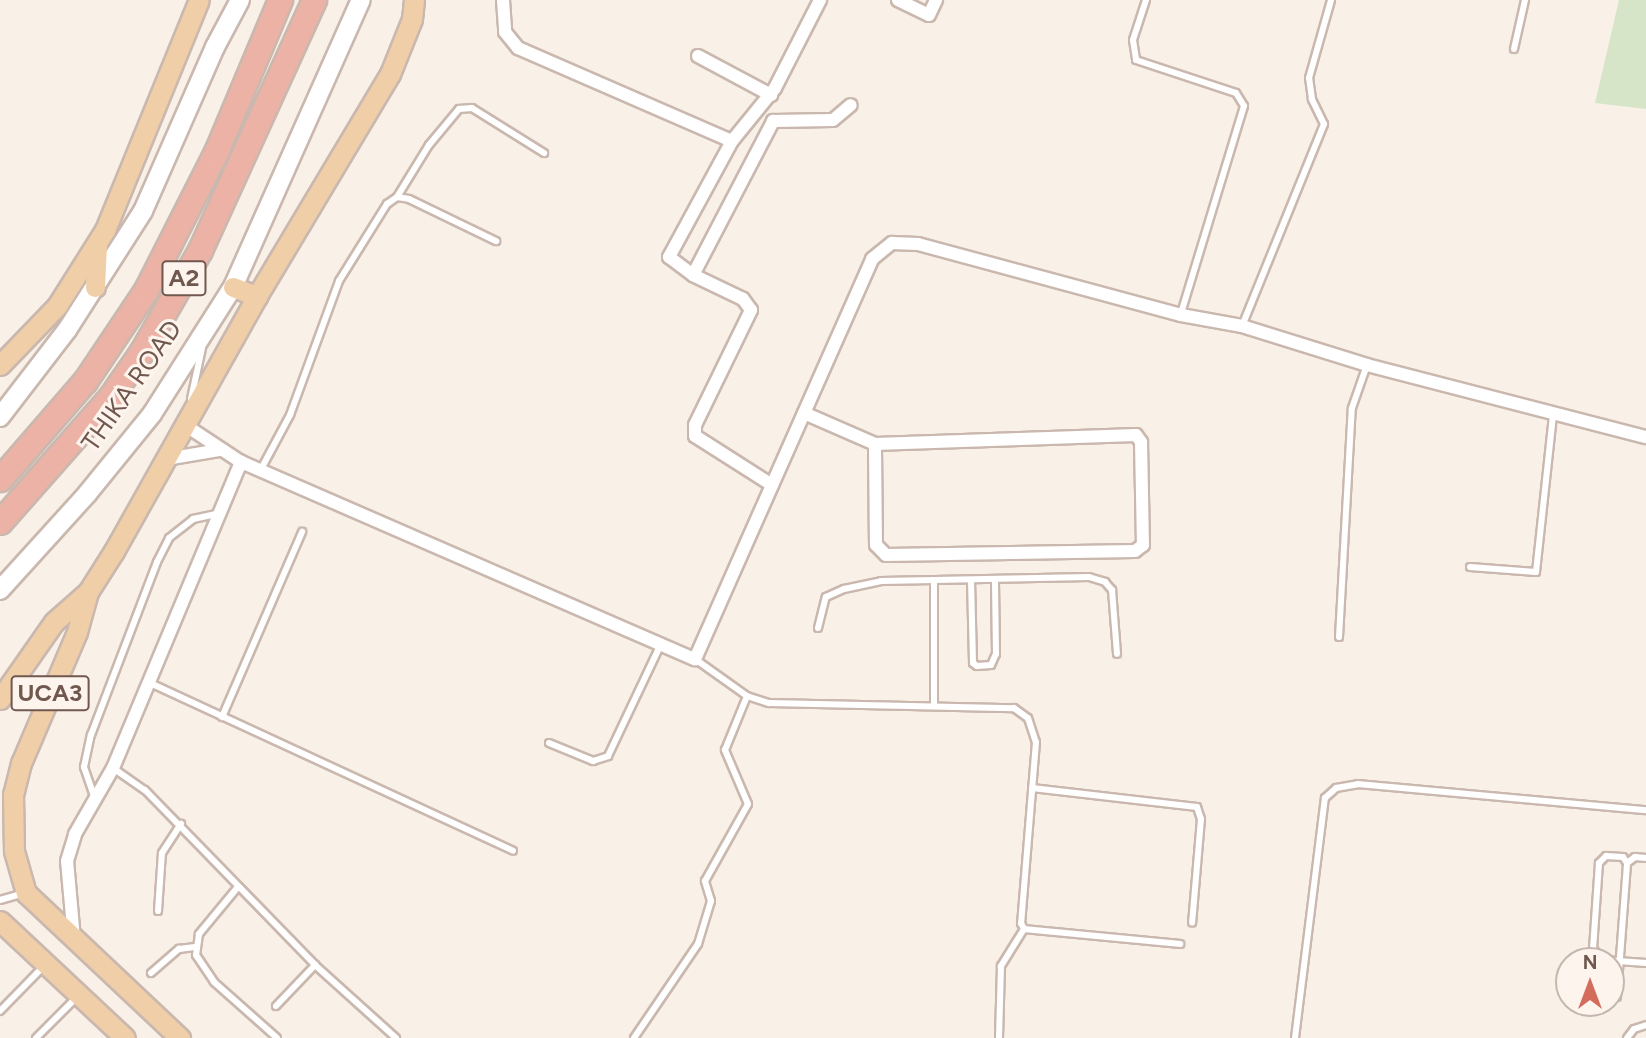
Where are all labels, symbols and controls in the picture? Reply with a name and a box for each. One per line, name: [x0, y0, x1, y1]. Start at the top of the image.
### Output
road number: A2: [161, 258, 207, 298]
street label: THIKA ROAD: [75, 314, 189, 458]
road number: UCA3: [10, 672, 90, 714]
north arrow: [1555, 947, 1625, 1017]
text: N: [1583, 951, 1597, 974]

